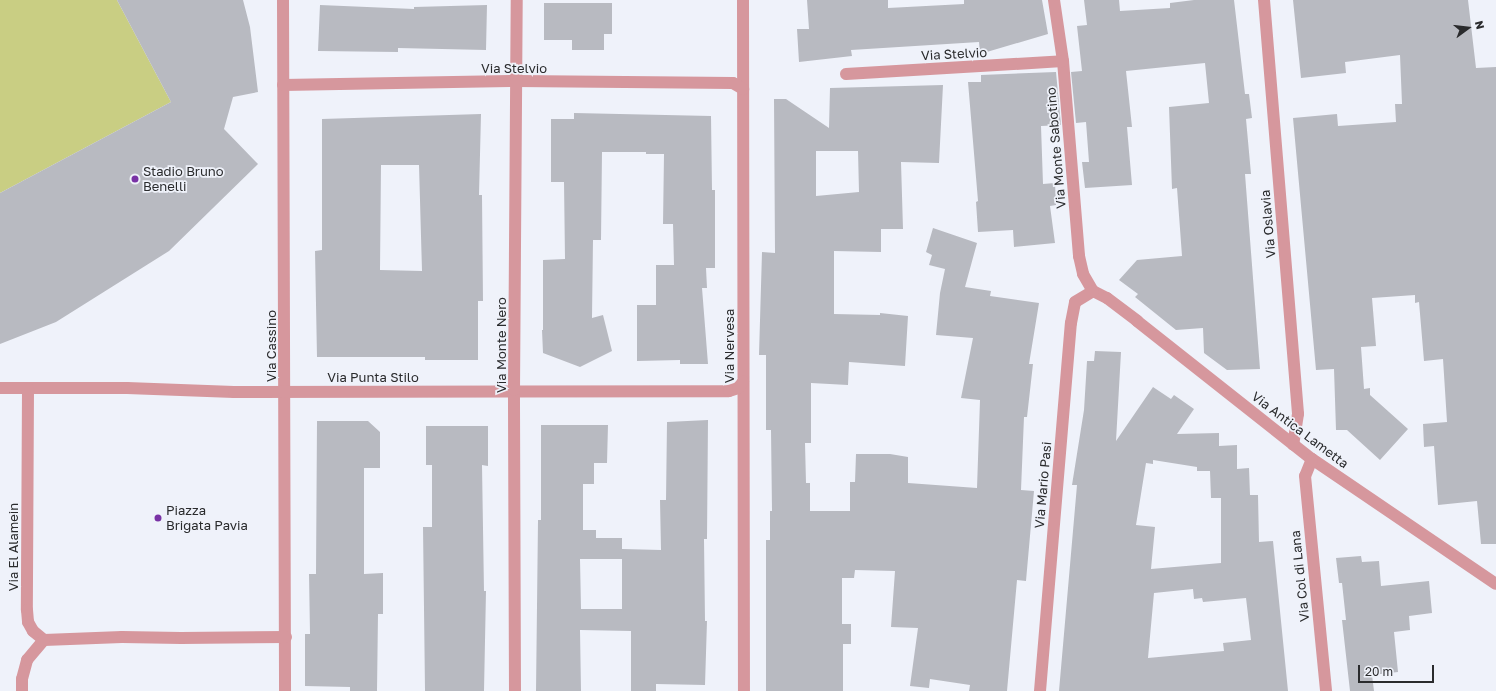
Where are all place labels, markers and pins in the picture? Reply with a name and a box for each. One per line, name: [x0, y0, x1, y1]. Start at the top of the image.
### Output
place label: Stadio Bruno Benelli: [143, 164, 224, 195]
marker: Stadio Bruno Benelli: [130, 174, 140, 184]
place label: Piazza Brigata Pavia: [166, 503, 248, 534]
marker: Piazza Brigata Pavia: [153, 513, 163, 523]

